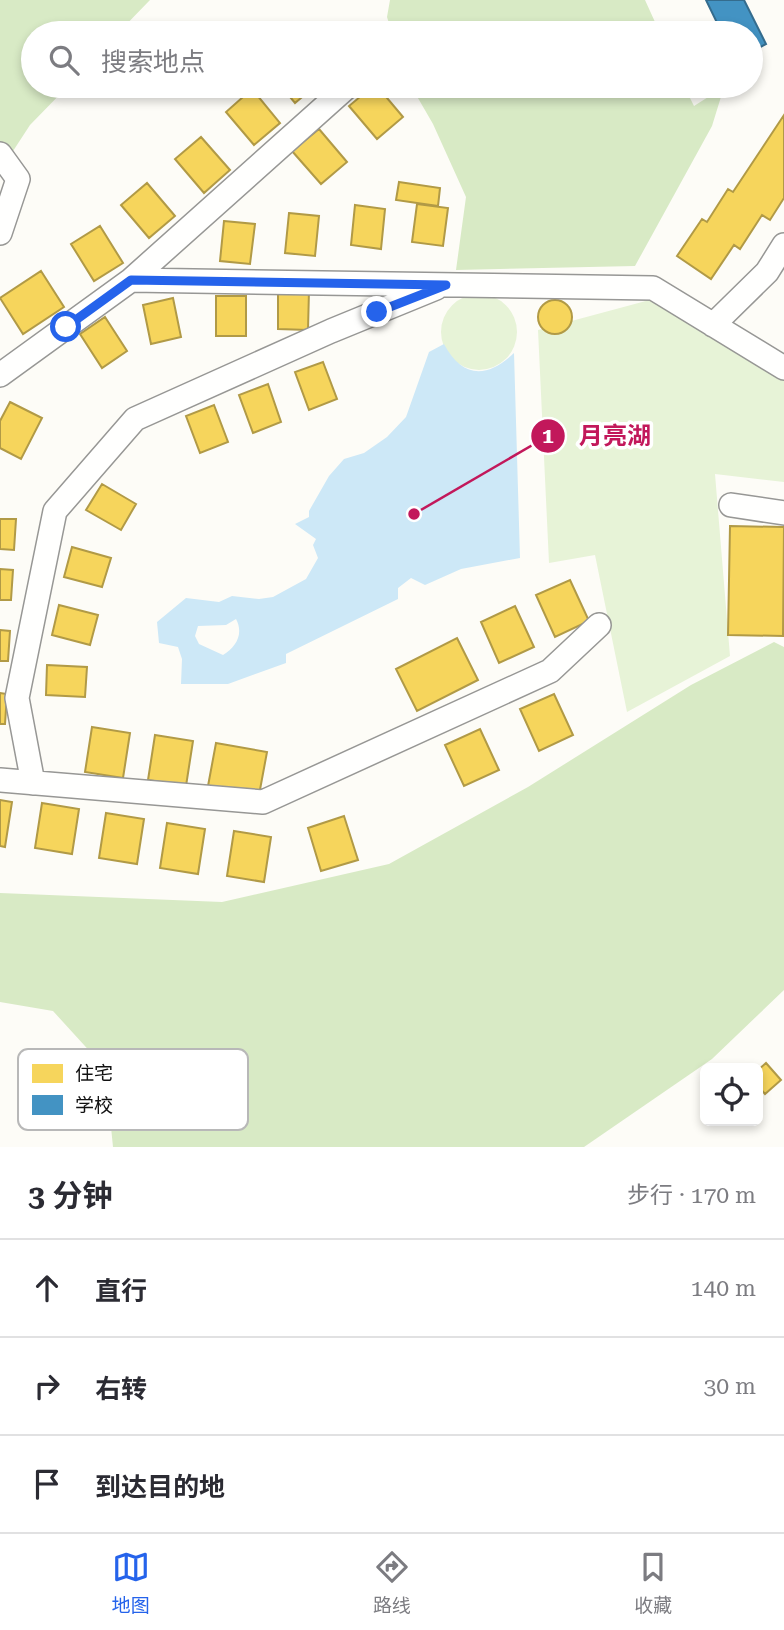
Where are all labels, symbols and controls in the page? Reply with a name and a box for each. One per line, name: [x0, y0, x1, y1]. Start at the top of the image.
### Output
search box: [21, 21, 763, 98]
icon: search: [45, 41, 83, 79]
text: 搜索地点: [101, 47, 205, 77]
route end: [361, 296, 392, 327]
route start: [50, 311, 81, 342]
callout: 月亮湖: [530, 414, 665, 459]
text: 月亮湖: [579, 422, 651, 450]
text: 1: [542, 424, 554, 448]
legend: [18, 1049, 248, 1130]
text: 住宅: [75, 1062, 113, 1085]
map controls: [700, 1063, 763, 1126]
button: locate: [700, 1063, 763, 1126]
text: 学校: [75, 1094, 113, 1117]
text: 3 分钟: [28, 1178, 112, 1213]
text: 步行 · 170 m: [627, 1182, 756, 1209]
icon: ahead: [28, 1269, 66, 1307]
text: 140 m: [691, 1275, 756, 1302]
text: 直行: [95, 1276, 147, 1306]
icon: right: [28, 1367, 66, 1405]
text: 30 m: [703, 1373, 756, 1400]
text: 右转: [95, 1374, 147, 1404]
icon: arrive: [28, 1465, 66, 1503]
text: 到达目的地: [95, 1472, 225, 1502]
tab: 地图: [112, 1548, 150, 1617]
tab: 路线: [373, 1548, 411, 1617]
tab: 收藏: [634, 1548, 672, 1617]

